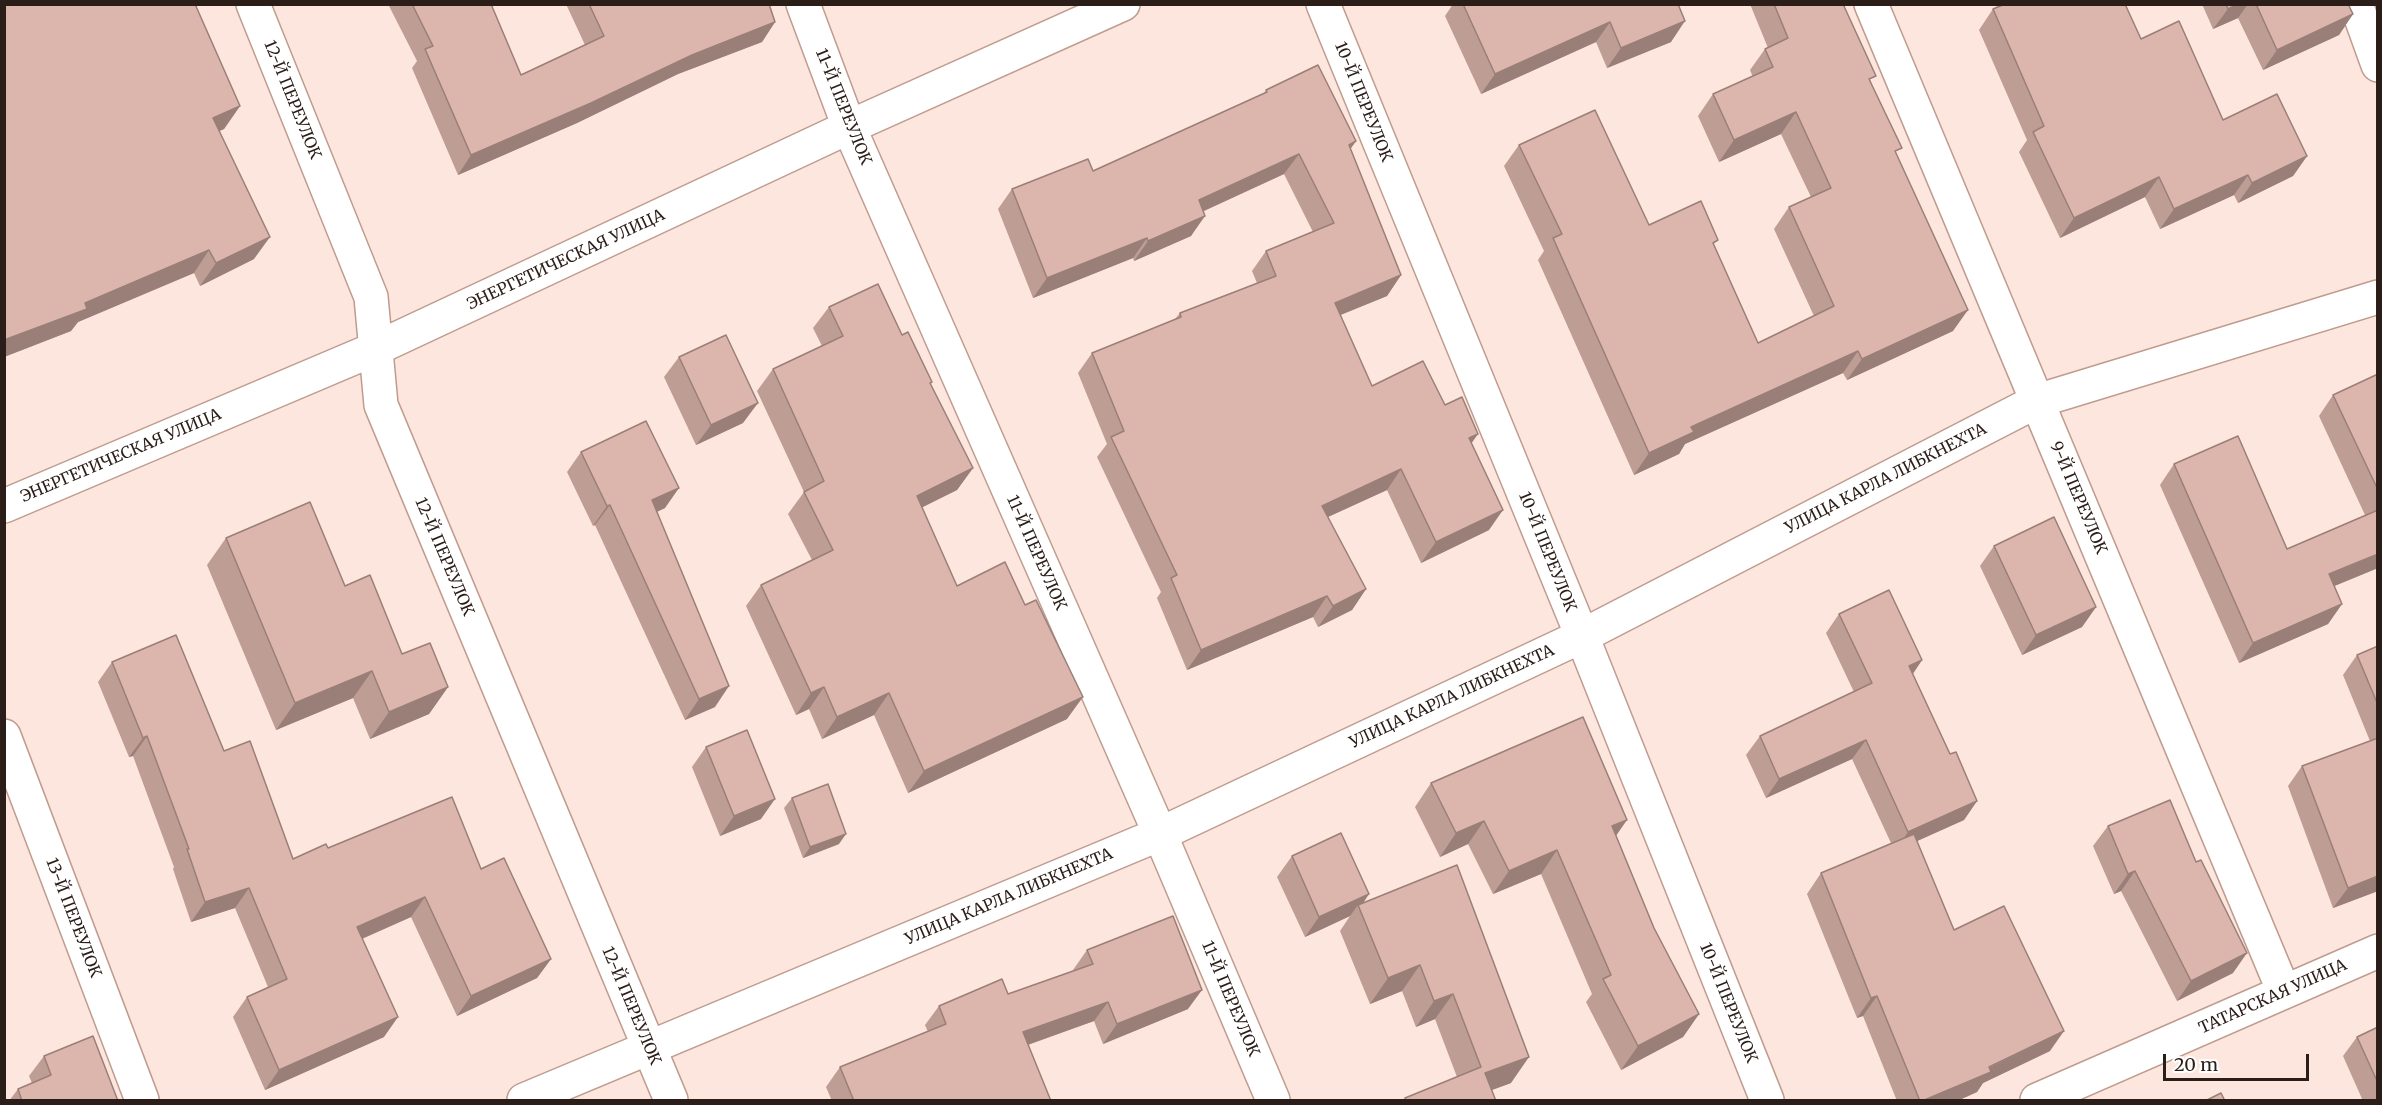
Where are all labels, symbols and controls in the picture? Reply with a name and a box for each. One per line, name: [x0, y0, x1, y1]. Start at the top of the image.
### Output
street label: 12-Й ПЕРЕУЛОК: [259, 38, 325, 162]
street label: 10-Й ПЕРЕУЛОК: [1330, 39, 1396, 165]
street label: 11-Й ПЕРЕУЛОК: [811, 46, 875, 168]
street label: ЭНЕРГЕТИЧЕСКАЯ УЛИЦА: [464, 206, 668, 314]
street label: ЭНЕРГЕТИЧЕСКАЯ УЛИЦА: [18, 405, 224, 507]
street label: УЛИЦА КАРЛА ЛИБКНЕХТА: [1782, 420, 1990, 538]
street label: 9-Й ПЕРЕУЛОК: [2046, 439, 2110, 557]
street label: 10-Й ПЕРЕУЛОК: [1514, 489, 1580, 615]
street label: 11-Й ПЕРЕУЛОК: [1002, 493, 1070, 613]
street label: 12-Й ПЕРЕУЛОК: [410, 495, 478, 619]
street label: УЛИЦА КАРЛА ЛИБКНЕХТА: [1347, 641, 1557, 753]
street label: УЛИЦА КАРЛА ЛИБКНЕХТА: [902, 844, 1116, 950]
street label: 13-Й ПЕРЕУЛОК: [41, 855, 105, 981]
street label: 11-Й ПЕРЕУЛОК: [1197, 938, 1263, 1060]
street label: 10-Й ПЕРЕУЛОК: [1695, 940, 1761, 1066]
street label: 12-Й ПЕРЕУЛОК: [597, 944, 665, 1068]
street label: ТАТАРСКАЯ УЛИЦА: [2196, 956, 2350, 1038]
scale bar: [2166, 1042, 2312, 1080]
text: 20 m: [2174, 1053, 2218, 1076]

